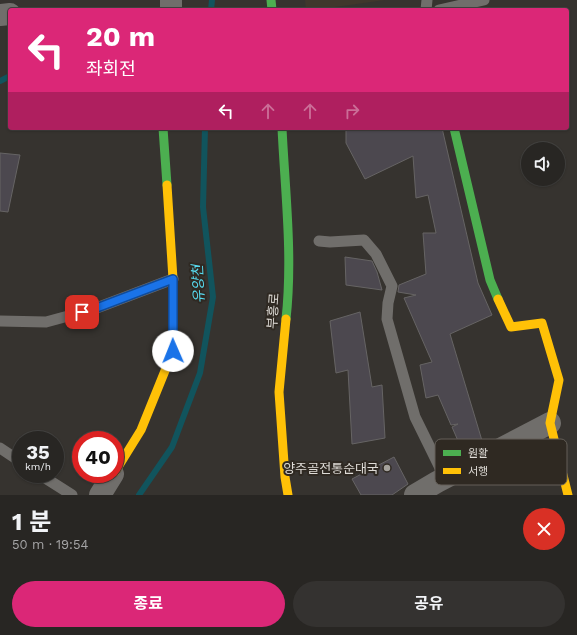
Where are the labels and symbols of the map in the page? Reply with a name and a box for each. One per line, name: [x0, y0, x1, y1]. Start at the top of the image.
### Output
water label: 유양천: [189, 263, 207, 304]
street label: 부흥로: [264, 293, 282, 329]
pin: [65, 295, 99, 329]
position arrow: [152, 330, 194, 372]
speed limit sign: 40: [72, 431, 124, 483]
legend: [435, 439, 567, 485]
text: 원활: [468, 447, 488, 460]
place label: 양주골전통순대국: [283, 461, 379, 476]
marker: 양주골전통순대국: [382, 463, 392, 473]
text: 서행: [468, 465, 488, 478]

